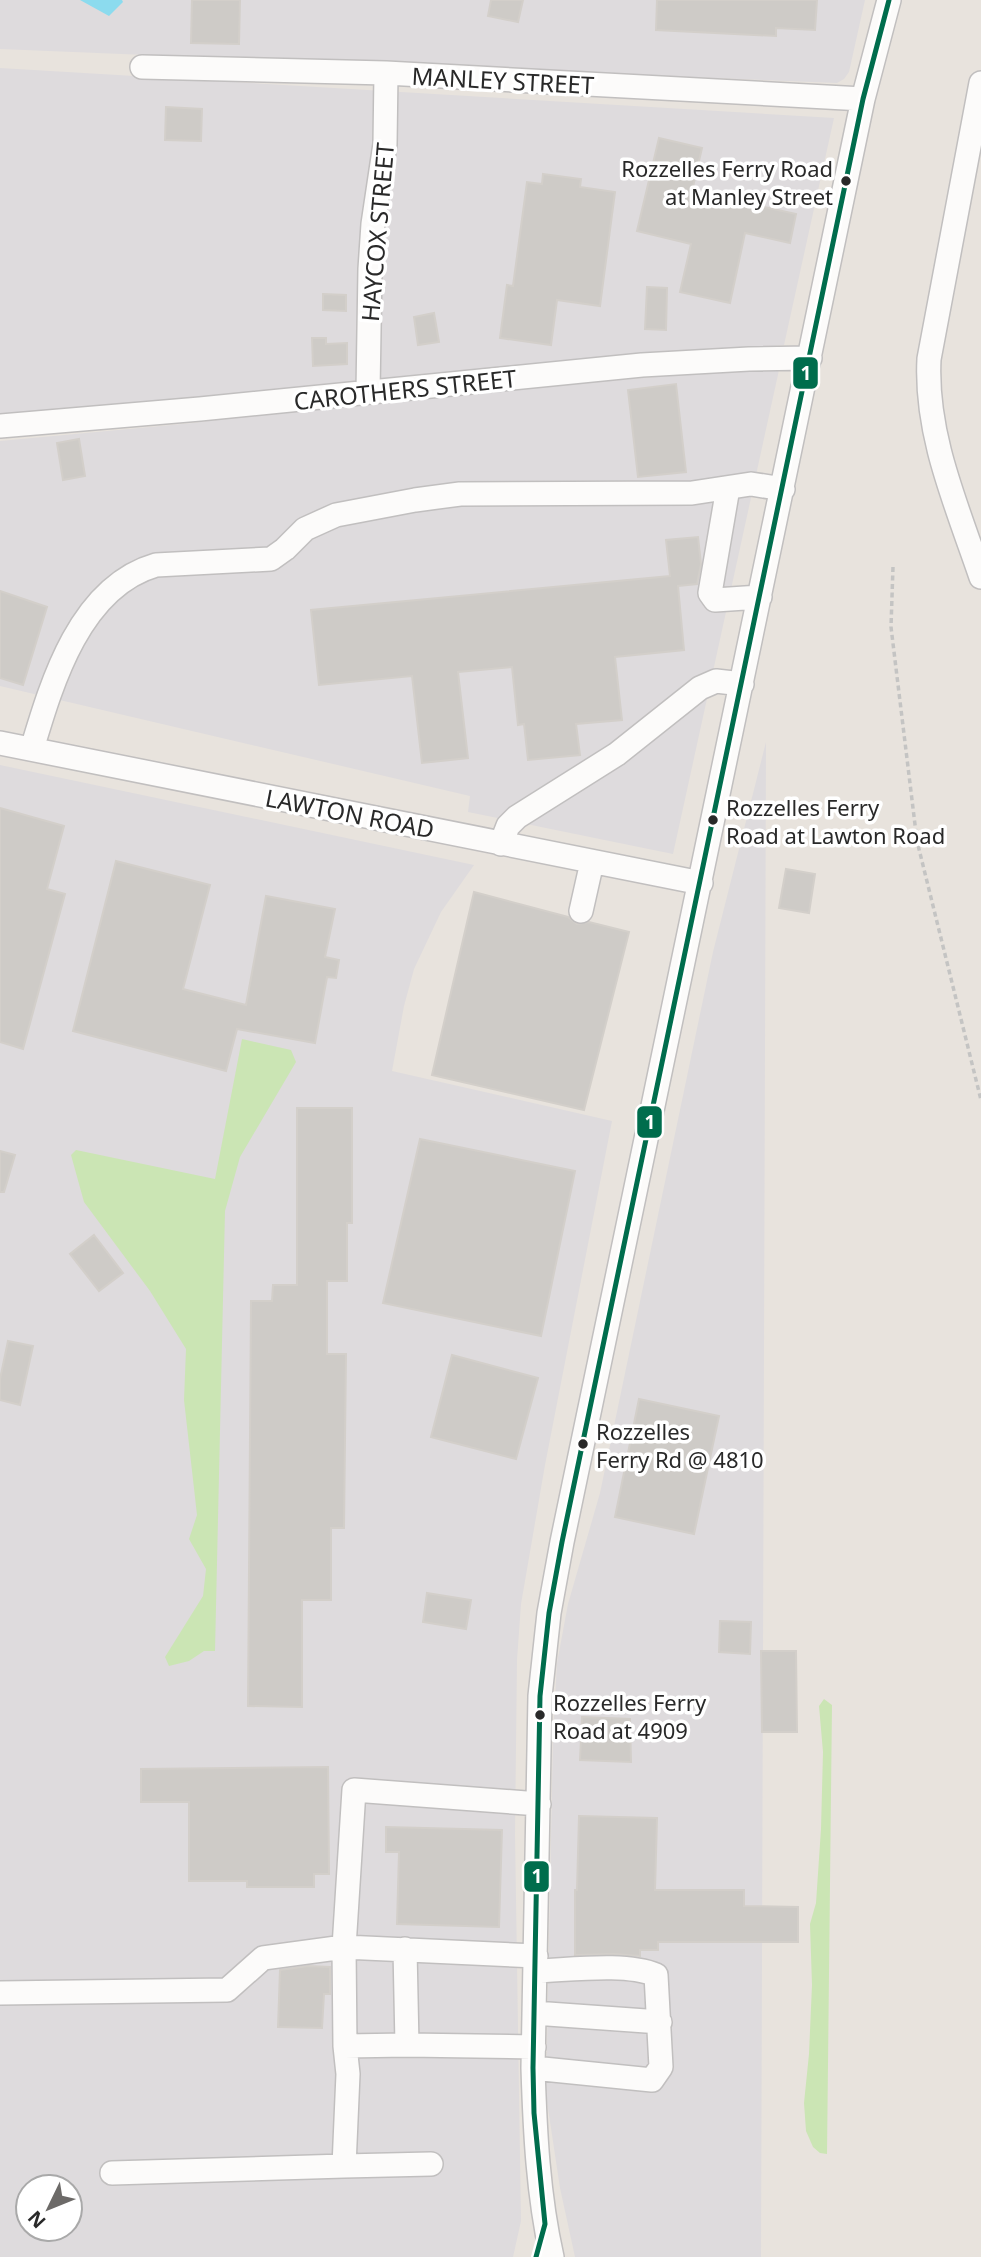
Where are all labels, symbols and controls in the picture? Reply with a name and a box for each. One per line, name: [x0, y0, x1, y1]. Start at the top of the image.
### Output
street label: MANLEY STREET: [411, 59, 596, 101]
street label: HAYCOX STREET: [353, 140, 401, 323]
place label: Rozzelles Ferry Road at Manley Street: [621, 153, 833, 211]
marker: Rozzelles Ferry Road at Manley Street: [839, 174, 853, 188]
line badge: 1: [792, 356, 819, 390]
text: 1: [801, 360, 811, 386]
street label: CAROTHERS STREET: [292, 361, 519, 417]
street label: LAWTON ROAD: [263, 780, 437, 846]
place label: Rozzelles Ferry Road at Lawton Road: [726, 792, 945, 850]
marker: Rozzelles Ferry Road at Lawton Road: [706, 813, 720, 827]
line badge: 1: [636, 1105, 663, 1139]
text: 1: [645, 1109, 655, 1135]
place label: Rozzelles Ferry Rd @ 4810: [596, 1416, 764, 1474]
marker: Rozzelles Ferry Rd @ 4810: [576, 1437, 590, 1451]
place label: Rozzelles Ferry Road at 4909: [553, 1687, 707, 1745]
marker: Rozzelles Ferry Road at 4909: [533, 1708, 547, 1722]
line badge: 1: [523, 1860, 550, 1893]
text: 1: [532, 1863, 542, 1889]
north arrow: [14, 2173, 84, 2243]
text: N: [22, 2205, 51, 2234]

